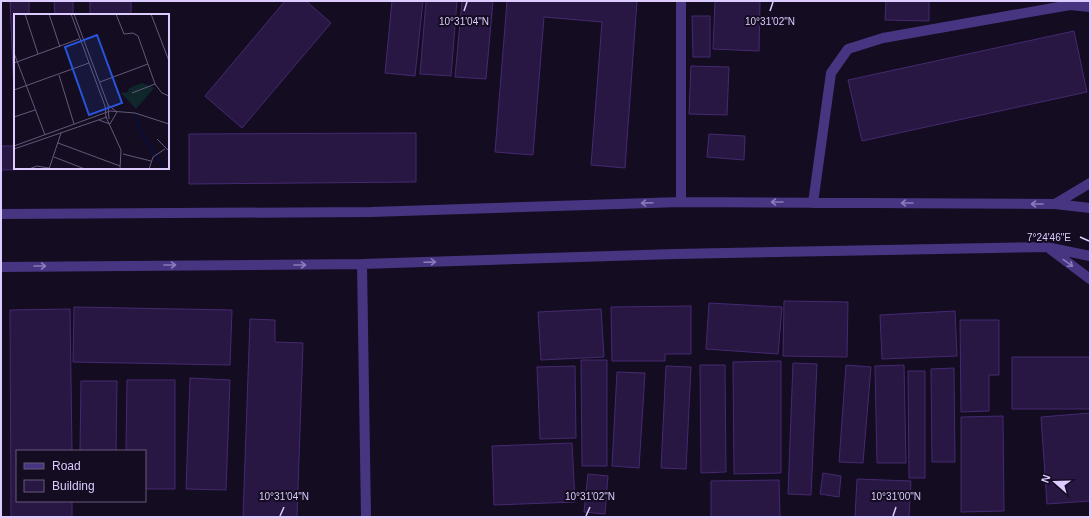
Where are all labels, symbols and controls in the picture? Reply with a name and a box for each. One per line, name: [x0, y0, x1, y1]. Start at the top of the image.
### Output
inset map: [14, 14, 169, 169]
text: 10°31'04"N: [439, 16, 489, 27]
text: 10°31'02"N: [745, 16, 795, 27]
one-way arrow: [771, 198, 784, 206]
one-way arrow: [641, 199, 654, 207]
one-way arrow: [901, 199, 914, 207]
one-way arrow: [1031, 200, 1044, 208]
text: 7°24'46"E: [1027, 232, 1071, 243]
one-way arrow: [423, 258, 436, 266]
one-way arrow: [1063, 259, 1074, 267]
one-way arrow: [163, 261, 176, 269]
one-way arrow: [293, 261, 306, 268]
one-way arrow: [33, 262, 46, 270]
legend: [16, 450, 146, 502]
text: Road: [52, 459, 81, 473]
north arrow: [1035, 462, 1075, 502]
text: N: [1039, 473, 1053, 484]
text: Building: [52, 479, 95, 493]
text: 10°31'04"N: [259, 491, 309, 502]
text: 10°31'02"N: [565, 491, 615, 502]
text: 10°31'00"N: [871, 491, 921, 502]

